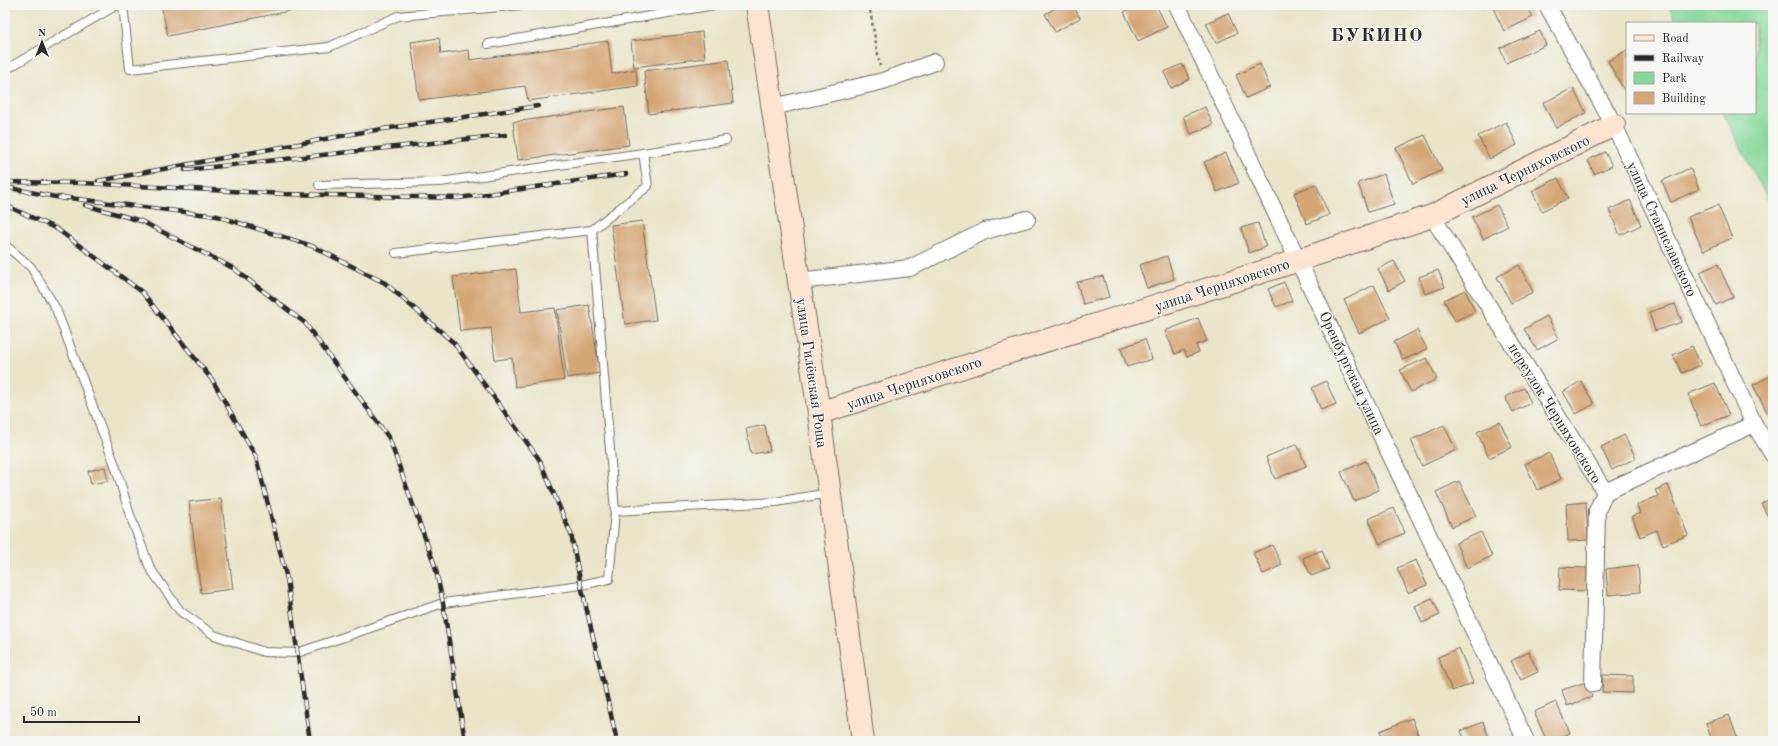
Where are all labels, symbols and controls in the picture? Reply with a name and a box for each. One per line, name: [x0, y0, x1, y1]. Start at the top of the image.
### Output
north arrow: [22, 22, 62, 62]
legend: [1626, 22, 1756, 114]
district label: БУКИНО: [1331, 27, 1423, 46]
text: N: [38, 28, 47, 39]
text: Road: [1662, 33, 1689, 45]
text: Railway: [1662, 53, 1705, 65]
text: Park: [1662, 73, 1687, 85]
text: Building: [1662, 93, 1706, 105]
street label: улица Черняховского: [1459, 134, 1592, 209]
street label: улица Станиславского: [1623, 160, 1698, 299]
street label: улица Черняховского: [1153, 258, 1292, 315]
street label: улица Гилёвская Роща: [793, 297, 829, 450]
street label: Оренбургская улица: [1315, 310, 1386, 438]
street label: переулок Черняховского: [1504, 341, 1603, 487]
street label: улица Черняховского: [845, 356, 984, 413]
scale bar: [24, 698, 139, 724]
text: 50 m: [30, 706, 57, 719]

